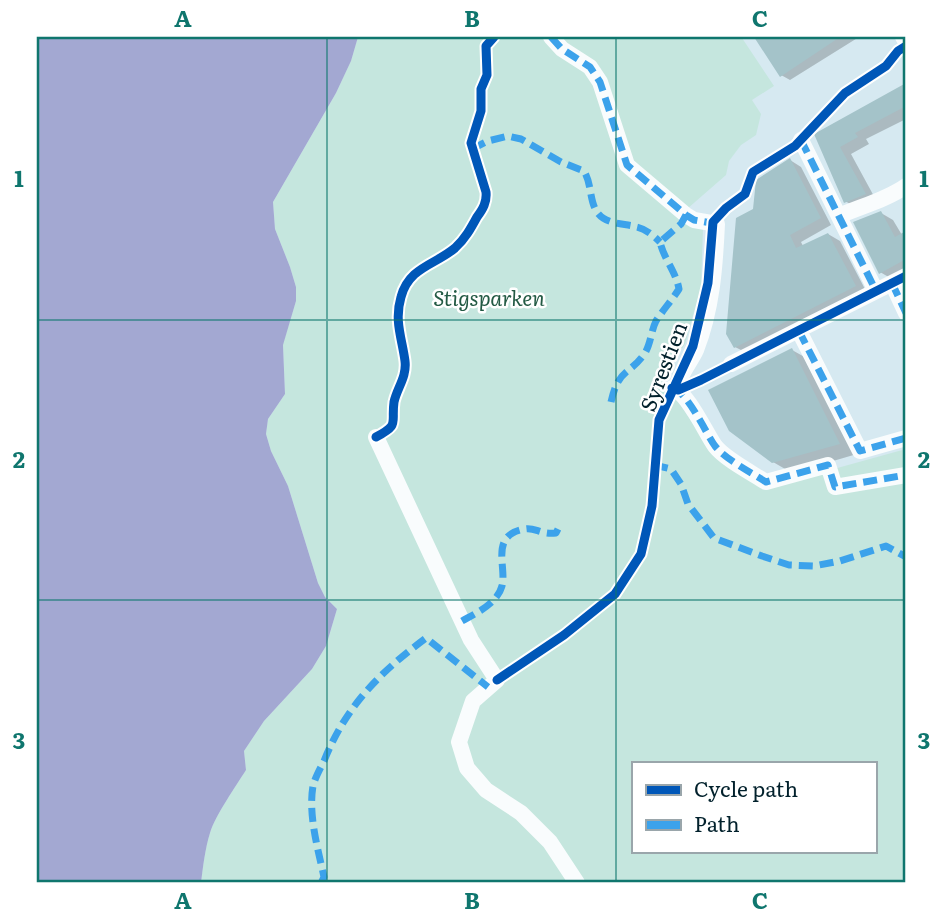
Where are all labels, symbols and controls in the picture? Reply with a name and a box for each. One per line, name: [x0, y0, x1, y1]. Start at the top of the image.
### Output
text: A: [174, 0, 192, 34]
text: B: [464, 0, 480, 34]
text: C: [752, 0, 768, 34]
text: 1: [14, 160, 24, 194]
text: 1: [919, 160, 929, 194]
park label: Stigsparken: [433, 281, 545, 312]
street label: Syrestien: [631, 317, 693, 415]
text: 2: [13, 441, 25, 475]
text: 2: [918, 441, 930, 475]
text: 3: [13, 722, 25, 756]
text: 3: [918, 722, 930, 756]
legend: [632, 762, 876, 853]
text: Cycle path: [694, 772, 798, 803]
text: Path: [694, 807, 740, 838]
text: A: [174, 882, 192, 916]
text: B: [464, 882, 480, 916]
text: C: [752, 882, 768, 916]

